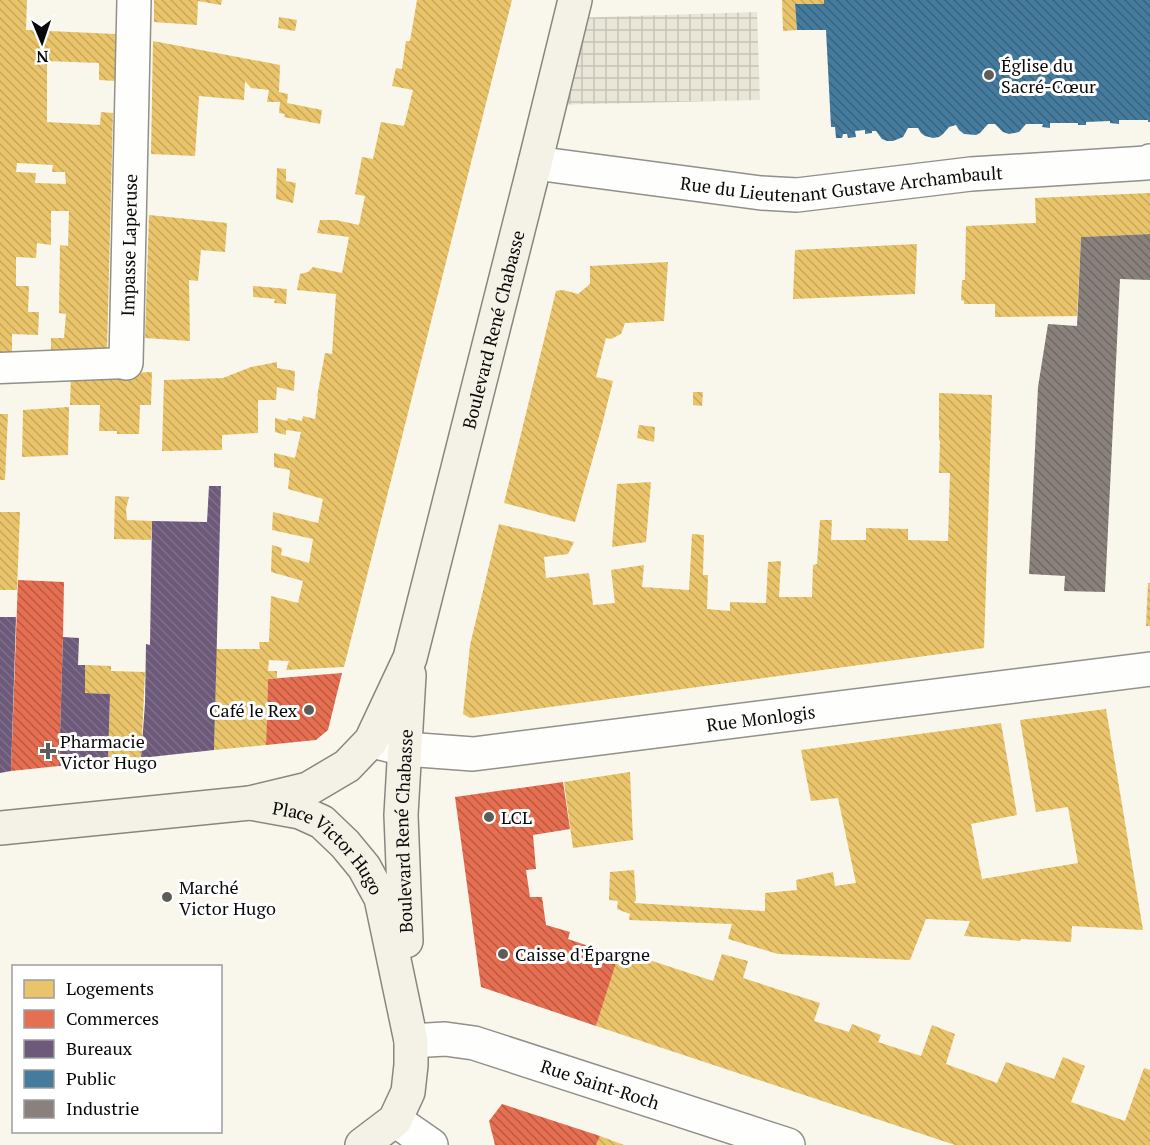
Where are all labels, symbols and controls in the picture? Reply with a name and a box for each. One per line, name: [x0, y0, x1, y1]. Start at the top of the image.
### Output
north arrow: [12, 12, 72, 72]
text: N: [36, 46, 49, 68]
place label: Église du Sacré-Cœur: [1001, 53, 1096, 98]
marker: Église du Sacré-Cœur: [982, 68, 996, 82]
street label: Rue du Lieutenant Gustave Archambault: [679, 160, 1004, 207]
street label: Impasse Laperuse: [115, 173, 142, 317]
street label: Boulevard René Chabasse: [456, 228, 530, 432]
place label: Café le Rex: [209, 698, 298, 722]
street label: Rue Monlogis: [705, 699, 817, 737]
marker: Café le Rex: [302, 703, 316, 717]
street label: Boulevard René Chabasse: [389, 728, 418, 934]
place label: Pharmacie Victor Hugo: [60, 729, 157, 774]
marker: Pharmacie Victor Hugo: [41, 744, 55, 758]
street label: Place Victor Hugo: [271, 795, 389, 899]
place label: LCL: [501, 805, 532, 829]
marker: LCL: [482, 810, 496, 824]
place label: Marché Victor Hugo: [179, 875, 276, 920]
marker: Marché Victor Hugo: [160, 890, 174, 904]
place label: Caisse d'Épargne: [515, 942, 650, 966]
marker: Caisse d'Épargne: [496, 947, 510, 961]
legend: [12, 965, 222, 1133]
text: Logements: [66, 976, 154, 1000]
text: Commerces: [66, 1006, 159, 1030]
text: Bureaux: [66, 1036, 133, 1060]
street label: Rue Saint-Roch: [538, 1053, 663, 1115]
text: Public: [66, 1066, 116, 1090]
text: Industrie: [66, 1096, 139, 1120]

